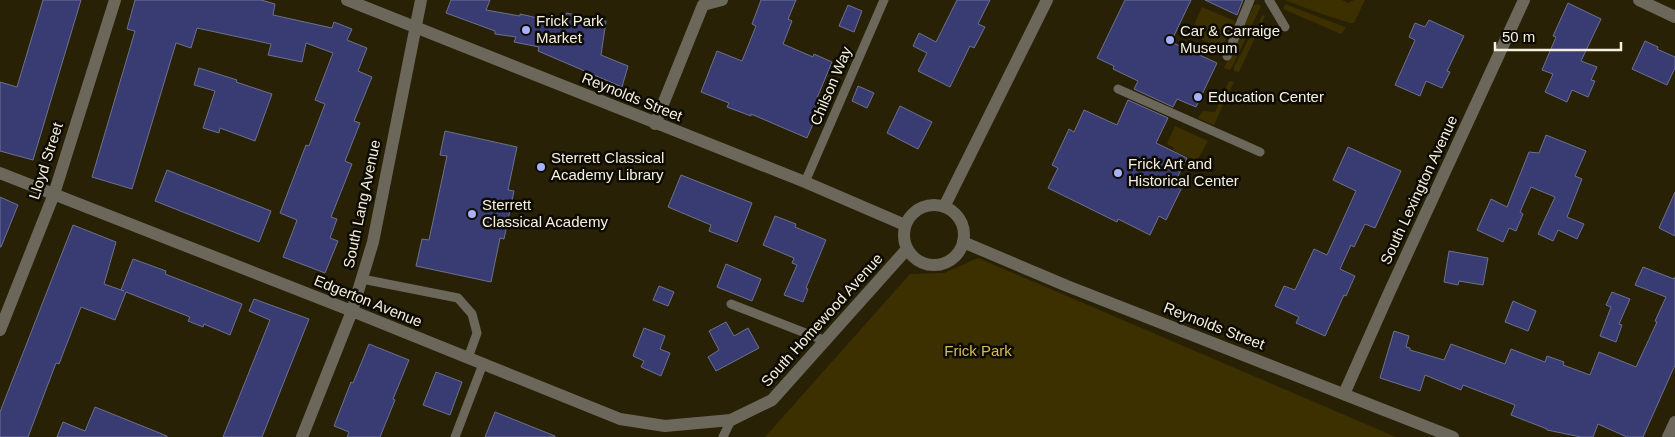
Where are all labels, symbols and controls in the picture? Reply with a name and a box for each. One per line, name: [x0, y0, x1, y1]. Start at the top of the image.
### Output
place label: Frick Park Market: [536, 12, 604, 46]
scale bar: [1495, 20, 1621, 52]
place label: Car & Carraige Museum: [1180, 22, 1280, 56]
marker: Frick Park Market: [520, 24, 532, 36]
text: 50 m: [1502, 28, 1535, 45]
marker: Car & Carraige Museum: [1164, 34, 1176, 46]
street label: Chilson Way: [806, 44, 855, 128]
street label: Reynolds Street: [580, 69, 686, 125]
place label: Education Center: [1208, 88, 1324, 105]
marker: Education Center: [1192, 91, 1204, 103]
street label: South Lexington Avenue: [1377, 113, 1461, 267]
street label: Lloyd Street: [25, 119, 66, 202]
street label: South Lang Avenue: [340, 138, 383, 270]
place label: Sterrett Classical Academy Library: [551, 149, 664, 183]
place label: Frick Art and Historical Center: [1128, 155, 1239, 189]
marker: Sterrett Classical Academy Library: [535, 161, 547, 173]
marker: Frick Art and Historical Center: [1112, 167, 1124, 179]
place label: Sterrett Classical Academy: [482, 196, 608, 230]
marker: Sterrett Classical Academy: [466, 208, 478, 220]
street label: South Homewood Avenue: [757, 250, 886, 390]
street label: Edgerton Avenue: [312, 271, 425, 330]
street label: Reynolds Street: [1161, 298, 1268, 353]
park label: Frick Park: [944, 342, 1012, 359]

